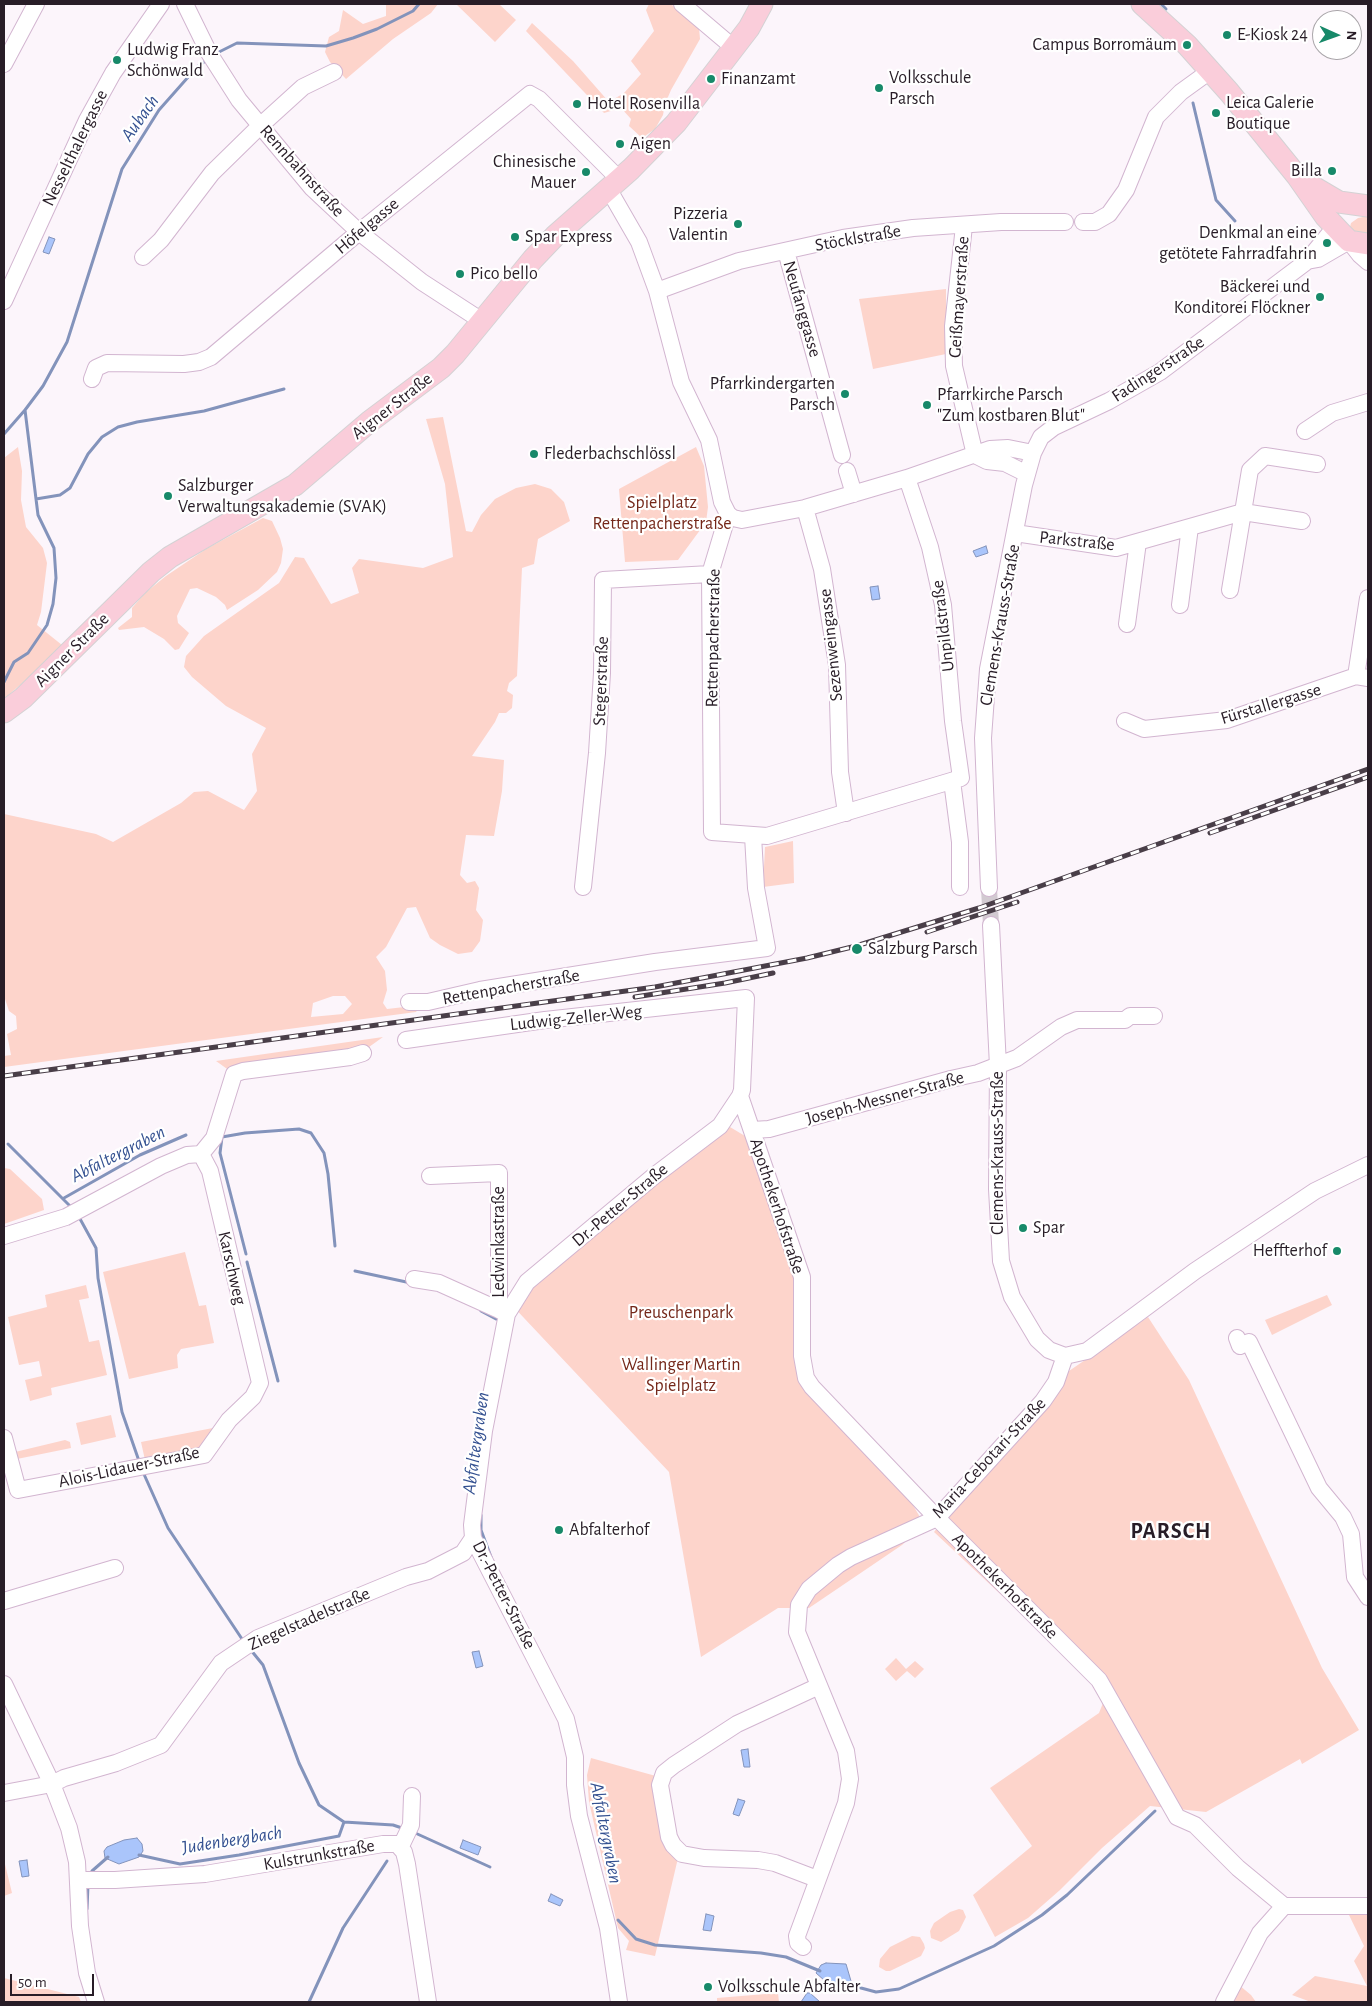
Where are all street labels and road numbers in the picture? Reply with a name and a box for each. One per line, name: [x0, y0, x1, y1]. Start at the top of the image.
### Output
street label: Nesselthalergasse: [38, 86, 112, 210]
street label: Rennbahnstraße: [255, 120, 349, 222]
street label: Höfelgasse: [331, 193, 403, 259]
street label: Stöcklstraße: [813, 220, 903, 256]
street label: Geißmayerstraße: [944, 235, 974, 359]
street label: Neufanggasse: [778, 258, 826, 360]
street label: Fadingerstraße: [1108, 331, 1208, 407]
street label: Aigner Straße: [347, 368, 437, 444]
street label: Parkstraße: [1038, 526, 1116, 556]
street label: Clemens-Krauss-Straße: [975, 542, 1025, 708]
street label: Rettenpacherstraße: [701, 568, 725, 708]
street label: Unpildstraße: [927, 579, 959, 673]
street label: Sezenweingasse: [814, 588, 848, 702]
street label: Aigner Straße: [30, 608, 114, 692]
street label: Stegerstraße: [589, 636, 613, 726]
street label: Fürstallergasse: [1218, 678, 1324, 730]
street label: Rettenpacherstraße: [441, 964, 581, 1010]
street label: Ludwig-Zeller-Weg: [509, 1000, 643, 1036]
street label: Joseph-Messner-Straße: [804, 1067, 966, 1129]
street label: Clemens-Krauss-Straße: [987, 1071, 1009, 1235]
street label: Apothekerhofstraße: [745, 1135, 809, 1277]
street label: Dr.-Petter-Straße: [568, 1159, 672, 1251]
street label: Ledwinkastraße: [488, 1186, 510, 1298]
street label: Karschweg: [213, 1229, 251, 1307]
street label: Maria-Cebotari-Straße: [927, 1393, 1051, 1523]
street label: Alois-Lidauer-Straße: [56, 1441, 202, 1493]
street label: Apothekerhofstraße: [947, 1528, 1063, 1644]
street label: Dr.-Petter-Straße: [467, 1537, 541, 1653]
street label: Ziegelstadelstraße: [245, 1583, 373, 1655]
street label: Kulstrunkstraße: [262, 1835, 376, 1875]

